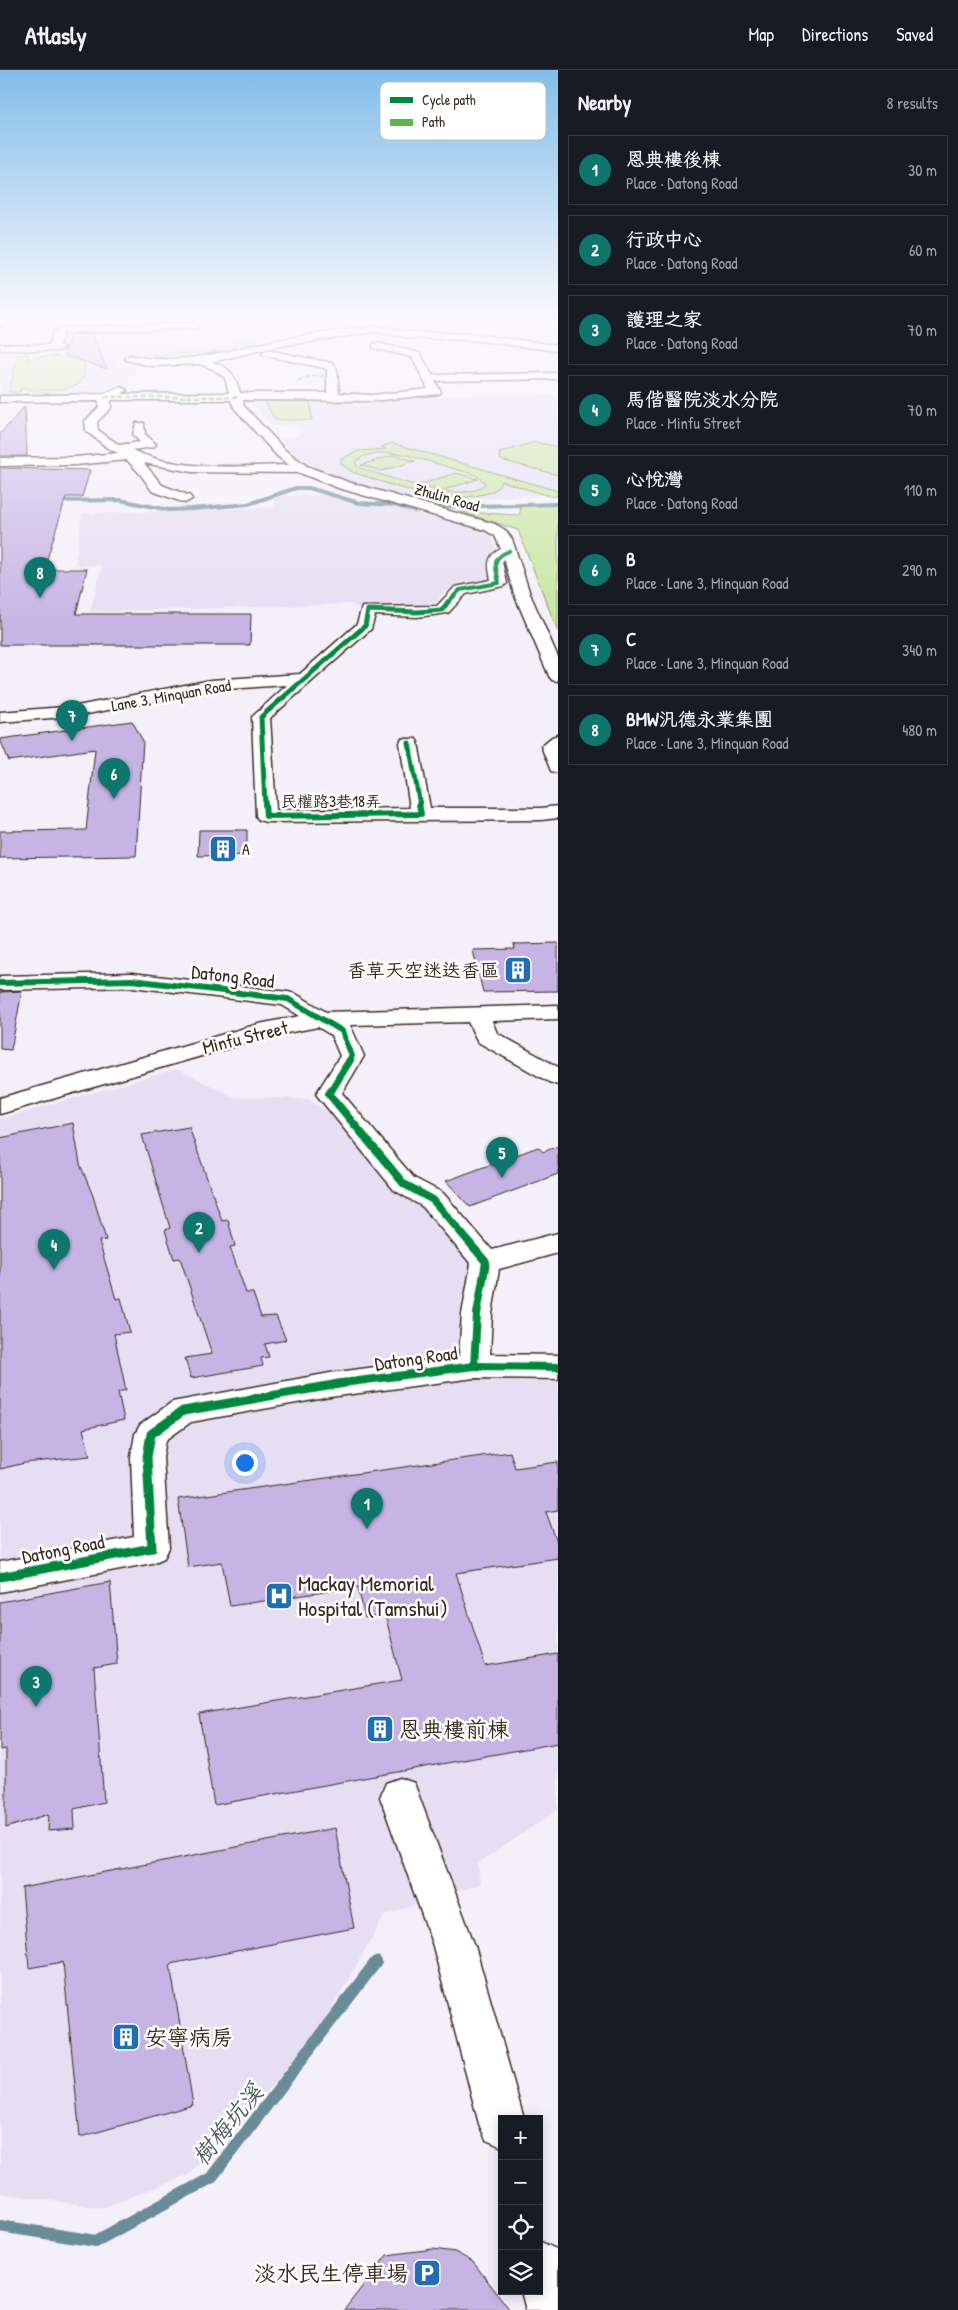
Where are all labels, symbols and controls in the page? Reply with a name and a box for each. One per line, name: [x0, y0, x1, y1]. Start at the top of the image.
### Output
text: Atlasly: [25, 19, 87, 51]
text: Map: [749, 22, 774, 47]
text: Directions: [802, 22, 868, 47]
text: Saved: [896, 22, 933, 47]
legend: [380, 82, 546, 140]
text: Nearby: [578, 88, 631, 117]
text: Cycle path: [422, 90, 476, 110]
text: 8 results: [886, 92, 938, 114]
text: Path: [422, 112, 445, 131]
text: 恩典樓後棟: [626, 146, 721, 172]
text: 1: [592, 159, 598, 181]
text: 30 m: [908, 159, 937, 181]
text: Place · Datong Road: [626, 172, 737, 194]
text: 行政中心: [626, 226, 702, 252]
text: 2: [591, 239, 599, 261]
text: 60 m: [909, 239, 937, 261]
text: Place · Datong Road: [626, 252, 737, 274]
text: 護理之家: [626, 306, 702, 332]
text: 3: [591, 319, 599, 341]
text: 70 m: [907, 319, 937, 341]
text: Place · Datong Road: [626, 332, 737, 354]
text: 馬偕醫院淡水分院: [626, 386, 778, 412]
text: 4: [592, 399, 598, 421]
text: 70 m: [907, 399, 937, 421]
text: Place · Minfu Street: [626, 412, 741, 434]
text: 心悅灣: [626, 466, 683, 492]
street label: Zhulin Road: [412, 477, 482, 517]
text: 5: [592, 479, 598, 501]
text: 110 m: [904, 479, 937, 501]
text: Place · Datong Road: [626, 492, 737, 514]
text: B: [626, 546, 636, 572]
pin: 8: [24, 557, 56, 598]
text: 6: [592, 559, 598, 581]
text: 290 m: [902, 559, 937, 581]
text: Place · Lane 3, Minquan Road: [626, 572, 789, 594]
text: C: [626, 626, 636, 652]
text: 7: [591, 639, 599, 661]
text: 340 m: [902, 639, 937, 661]
text: Place · Lane 3, Minquan Road: [626, 652, 789, 674]
street label: Lane 3, Minquan Road: [109, 674, 233, 716]
pin: 7: [56, 700, 88, 741]
text: BMW汎德永業集團: [626, 706, 773, 732]
text: 8: [592, 719, 598, 741]
text: 480 m: [902, 719, 937, 741]
text: Place · Lane 3, Minquan Road: [626, 732, 789, 754]
pin: 6: [98, 758, 130, 799]
street label: 民權路3巷18弄: [281, 790, 381, 812]
building icon: A: [208, 834, 238, 864]
place label: A: [242, 838, 250, 860]
building icon: 香草天空迷迭香區: [503, 955, 533, 985]
place label: 香草天空迷迭香區: [347, 957, 499, 983]
street label: Datong Road: [190, 958, 276, 994]
street label: Minfu Street: [200, 1014, 291, 1060]
pin: 5: [486, 1137, 518, 1178]
pin: 2: [183, 1212, 215, 1253]
pin: 4: [38, 1229, 70, 1270]
street label: Datong Road: [373, 1339, 460, 1377]
your location: [232, 1450, 258, 1476]
pin: 1: [351, 1488, 383, 1529]
street label: Datong Road: [20, 1528, 107, 1570]
place label: Mackay Memorial Hospital (Tamshui): [298, 1568, 448, 1623]
hospital icon: Mackay Memorial Hospital (Tamshui): [264, 1581, 294, 1611]
pin: 3: [20, 1666, 52, 1707]
building icon: 恩典樓前棟: [365, 1714, 395, 1744]
place label: 恩典樓前棟: [399, 1714, 509, 1744]
building icon: 安寧病房: [111, 2022, 141, 2052]
place label: 安寧病房: [145, 2022, 233, 2052]
water label: 樹梅坑溪: [184, 2075, 271, 2171]
map controls: [498, 2115, 543, 2295]
button: +: [498, 2115, 543, 2160]
button: −: [498, 2160, 543, 2205]
button: locate: [498, 2205, 543, 2250]
button: layers: [498, 2250, 543, 2295]
place label: 淡水民生停車場: [254, 2258, 408, 2288]
parking icon: 淡水民生停車場: [412, 2258, 442, 2288]

